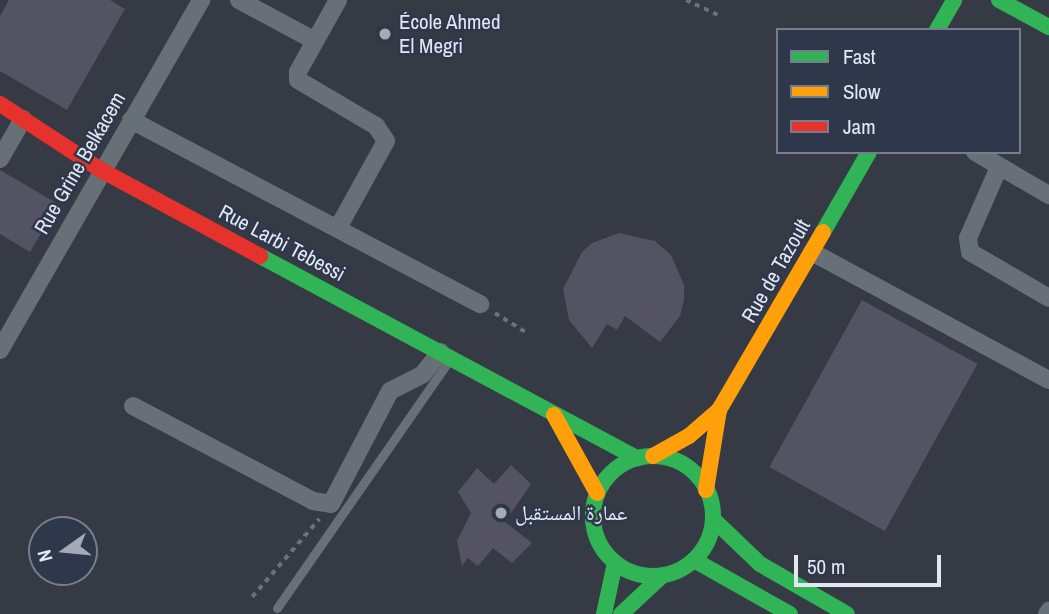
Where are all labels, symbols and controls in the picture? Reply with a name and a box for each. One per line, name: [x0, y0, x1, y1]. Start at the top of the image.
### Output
place label: École Ahmed El Megri: [399, 9, 501, 59]
marker: École Ahmed El Megri: [377, 26, 393, 42]
legend: [776, 28, 1021, 154]
text: Fast: [843, 42, 876, 71]
text: Slow: [843, 77, 880, 106]
street label: Rue Grine Belkacem: [29, 87, 131, 239]
text: Jam: [843, 112, 876, 141]
street label: Rue Larbi Tebessi: [214, 199, 350, 287]
street label: Rue de Tazoult: [736, 215, 816, 327]
place label: عمارة المستقبل: [515, 500, 627, 526]
marker: عمارة المستقبل: [493, 505, 509, 521]
north arrow: [28, 516, 98, 586]
scale bar: [797, 540, 944, 584]
text: N: [31, 547, 59, 565]
text: 50 m: [807, 552, 845, 581]

